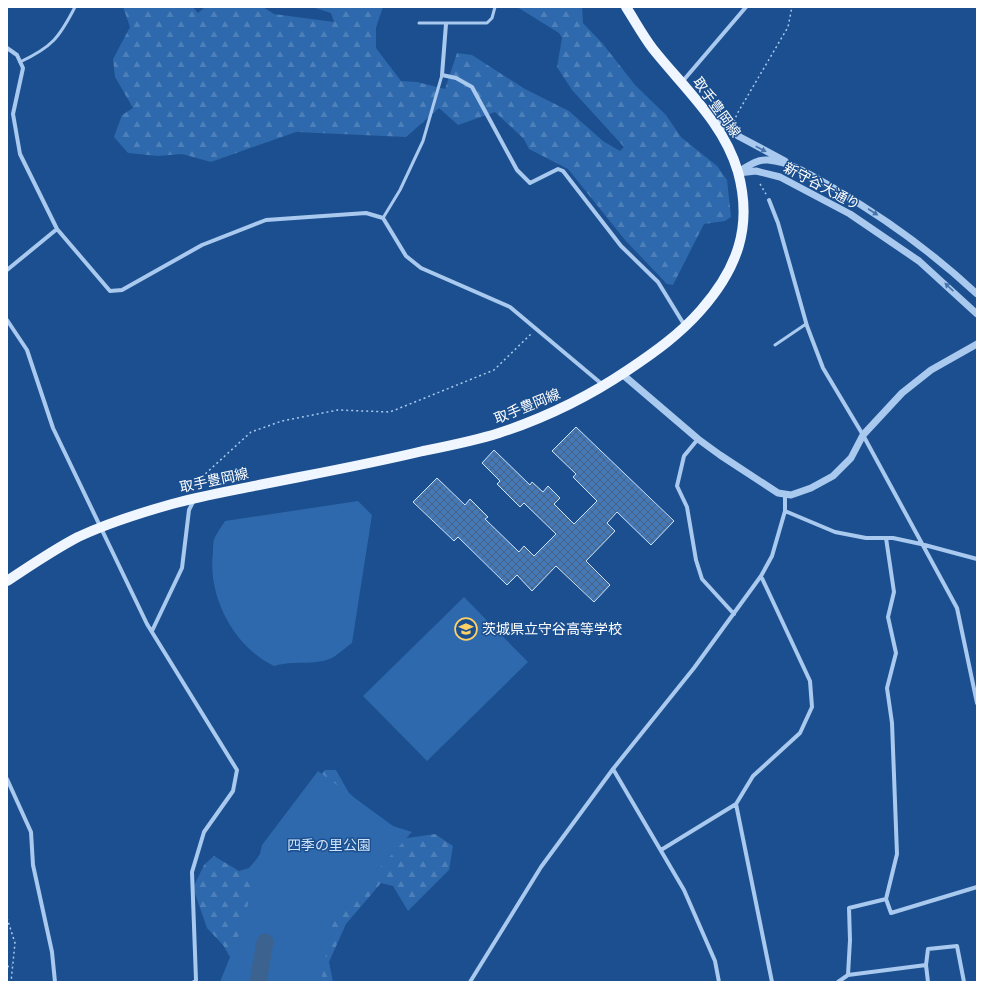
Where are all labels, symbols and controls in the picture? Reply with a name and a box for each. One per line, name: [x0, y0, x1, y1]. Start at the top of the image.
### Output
street label: 取手豊岡線: [690, 74, 744, 140]
one-way arrow: [755, 145, 767, 152]
street label: 新守谷大通り: [781, 159, 863, 213]
one-way arrow: [868, 208, 878, 216]
one-way arrow: [944, 282, 954, 292]
street label: 取手豊岡線: [492, 385, 562, 427]
street label: 取手豊岡線: [178, 465, 250, 495]
school or university icon: 茨城県立守谷高等学校: [453, 616, 479, 642]
place label: 茨城県立守谷高等学校: [482, 621, 622, 637]
park label: 四季の里公園: [287, 837, 371, 853]

